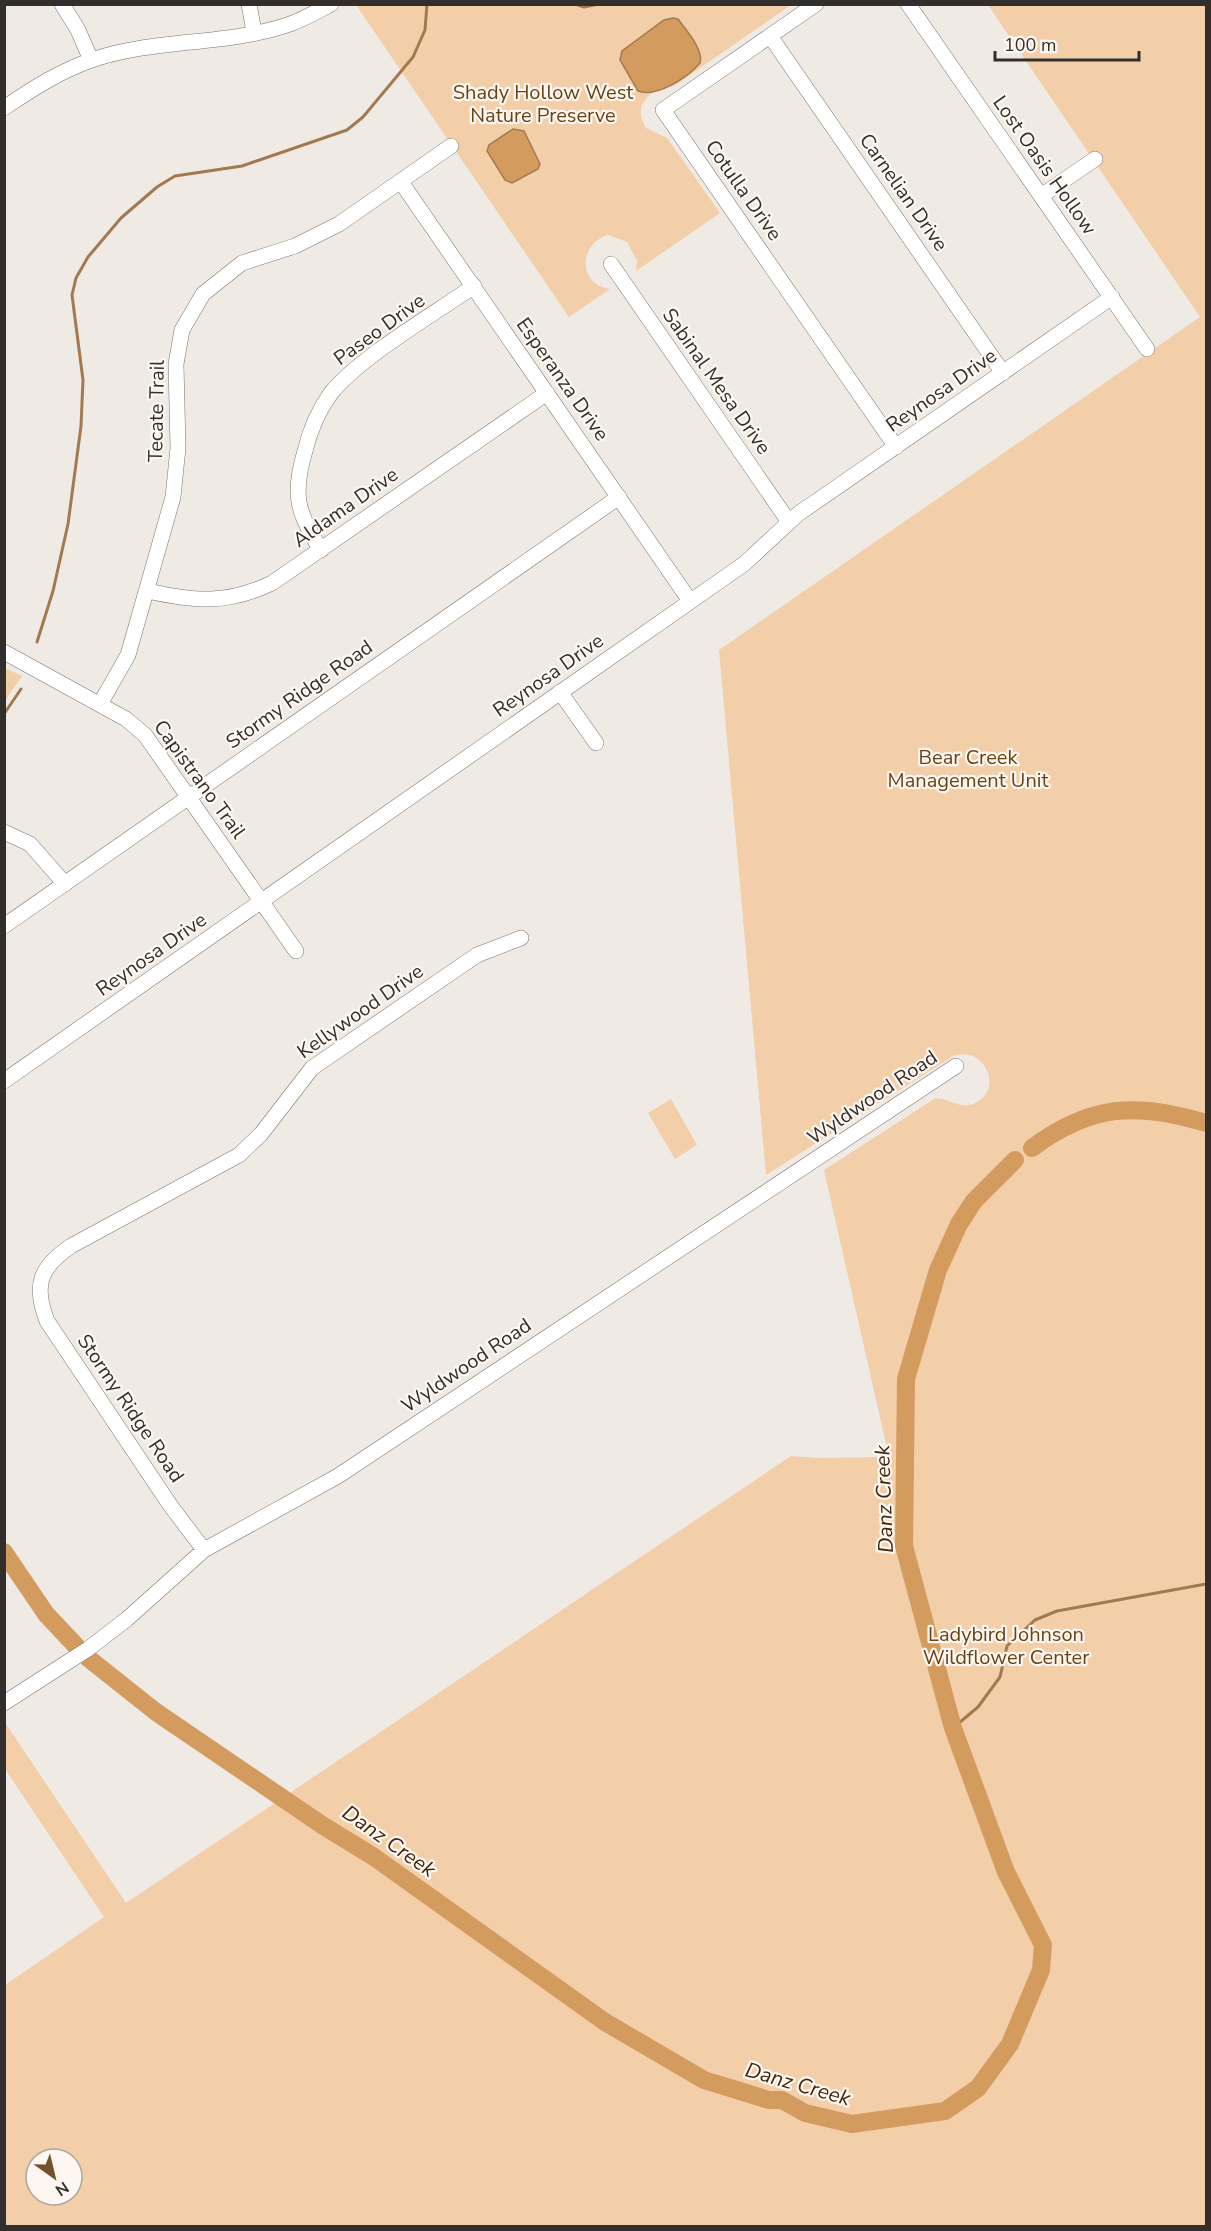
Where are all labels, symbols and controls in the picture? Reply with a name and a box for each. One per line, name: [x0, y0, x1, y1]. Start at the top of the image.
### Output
scale bar: [995, 24, 1139, 62]
text: 100 m: [1004, 33, 1056, 57]
park label: Shady Hollow West Nature Preserve: [453, 79, 634, 129]
street label: Lost Oasis Hollow: [986, 90, 1103, 240]
street label: Carnelian Drive: [853, 128, 954, 257]
street label: Cotulla Drive: [699, 135, 788, 246]
street label: Paseo Drive: [328, 287, 430, 372]
street label: Sabinal Mesa Drive: [656, 303, 777, 460]
street label: Esperanza Drive: [510, 312, 615, 446]
street label: Reynosa Drive: [881, 342, 1002, 439]
street label: Tecate Trail: [142, 360, 171, 462]
street label: Aldama Drive: [287, 461, 403, 554]
street label: Reynosa Drive: [488, 627, 609, 724]
street label: Stormy Ridge Road: [220, 634, 378, 755]
street label: Capistrano Trail: [147, 714, 252, 844]
park label: Bear Creek Management Unit: [888, 744, 1049, 794]
street label: Reynosa Drive: [91, 906, 212, 1003]
street label: Kellywood Drive: [292, 958, 429, 1065]
street label: Wyldwood Road: [802, 1044, 943, 1151]
street label: Wyldwood Road: [396, 1312, 537, 1419]
street label: Stormy Ridge Road: [71, 1329, 190, 1488]
water label: Danz Creek: [868, 1444, 900, 1554]
park label: Ladybird Johnson Wildflower Center: [923, 1621, 1089, 1671]
water label: Danz Creek: [337, 1799, 442, 1884]
water label: Danz Creek: [742, 2056, 854, 2112]
north arrow: [24, 2147, 84, 2207]
text: N: [51, 2176, 73, 2201]

